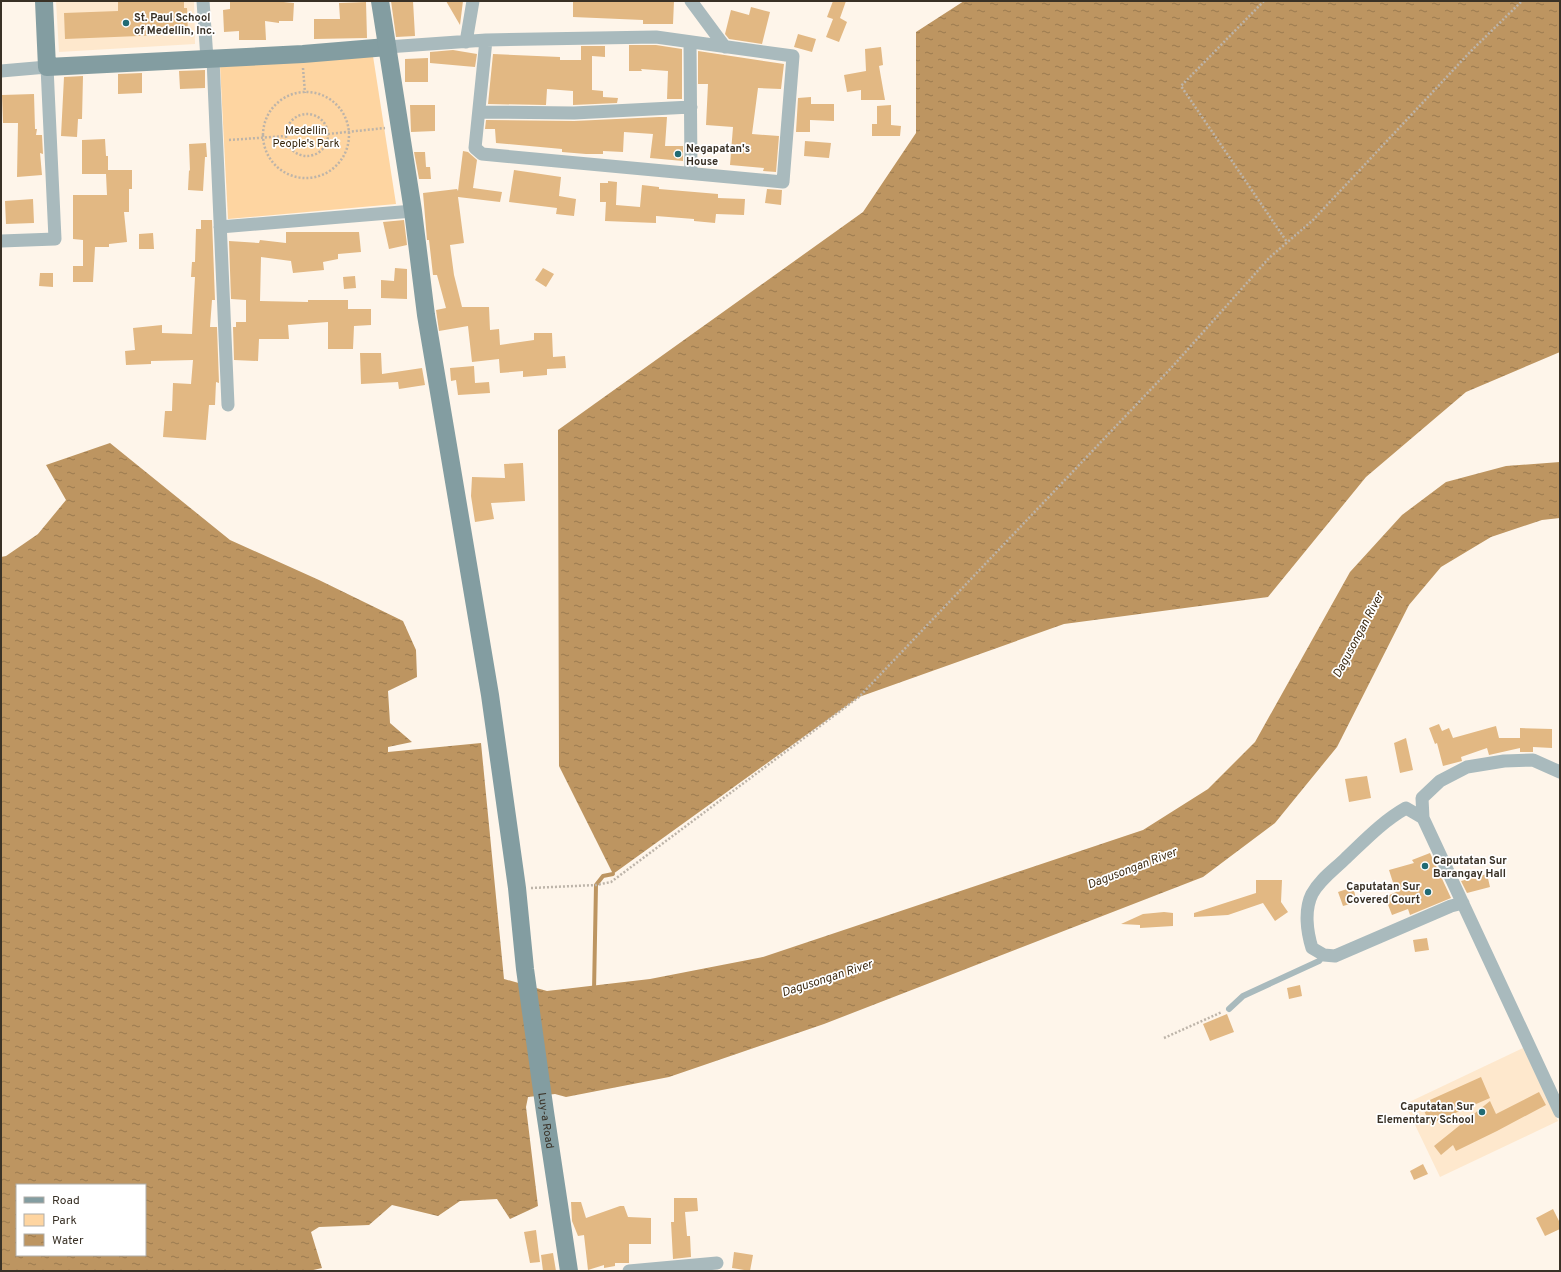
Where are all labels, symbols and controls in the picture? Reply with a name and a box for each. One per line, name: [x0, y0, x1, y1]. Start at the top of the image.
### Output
place label: St. Paul School of Medellin, Inc.: [134, 11, 215, 38]
marker: St. Paul School of Medellin, Inc.: [121, 18, 131, 28]
park label: Medellin People's Park: [273, 124, 340, 151]
place label: Negapatan's House: [686, 142, 750, 169]
marker: Negapatan's House: [673, 149, 683, 159]
water label: Dagusongan River: [1330, 589, 1389, 681]
water label: Dagusongan River: [1085, 844, 1181, 893]
place label: Caputatan Sur Barangay Hall: [1433, 854, 1507, 881]
marker: Caputatan Sur Barangay Hall: [1420, 861, 1430, 871]
place label: Caputatan Sur Covered Court: [1346, 880, 1420, 907]
marker: Caputatan Sur Covered Court: [1423, 887, 1433, 897]
water label: Dagusongan River: [780, 956, 876, 1001]
street label: Luy-a Road: [534, 1092, 556, 1150]
place label: Caputatan Sur Elementary School: [1377, 1100, 1474, 1127]
marker: Caputatan Sur Elementary School: [1477, 1107, 1487, 1117]
legend: [16, 1184, 146, 1256]
text: Road: [52, 1193, 80, 1209]
text: Park: [52, 1213, 77, 1229]
text: Water: [52, 1233, 84, 1249]

